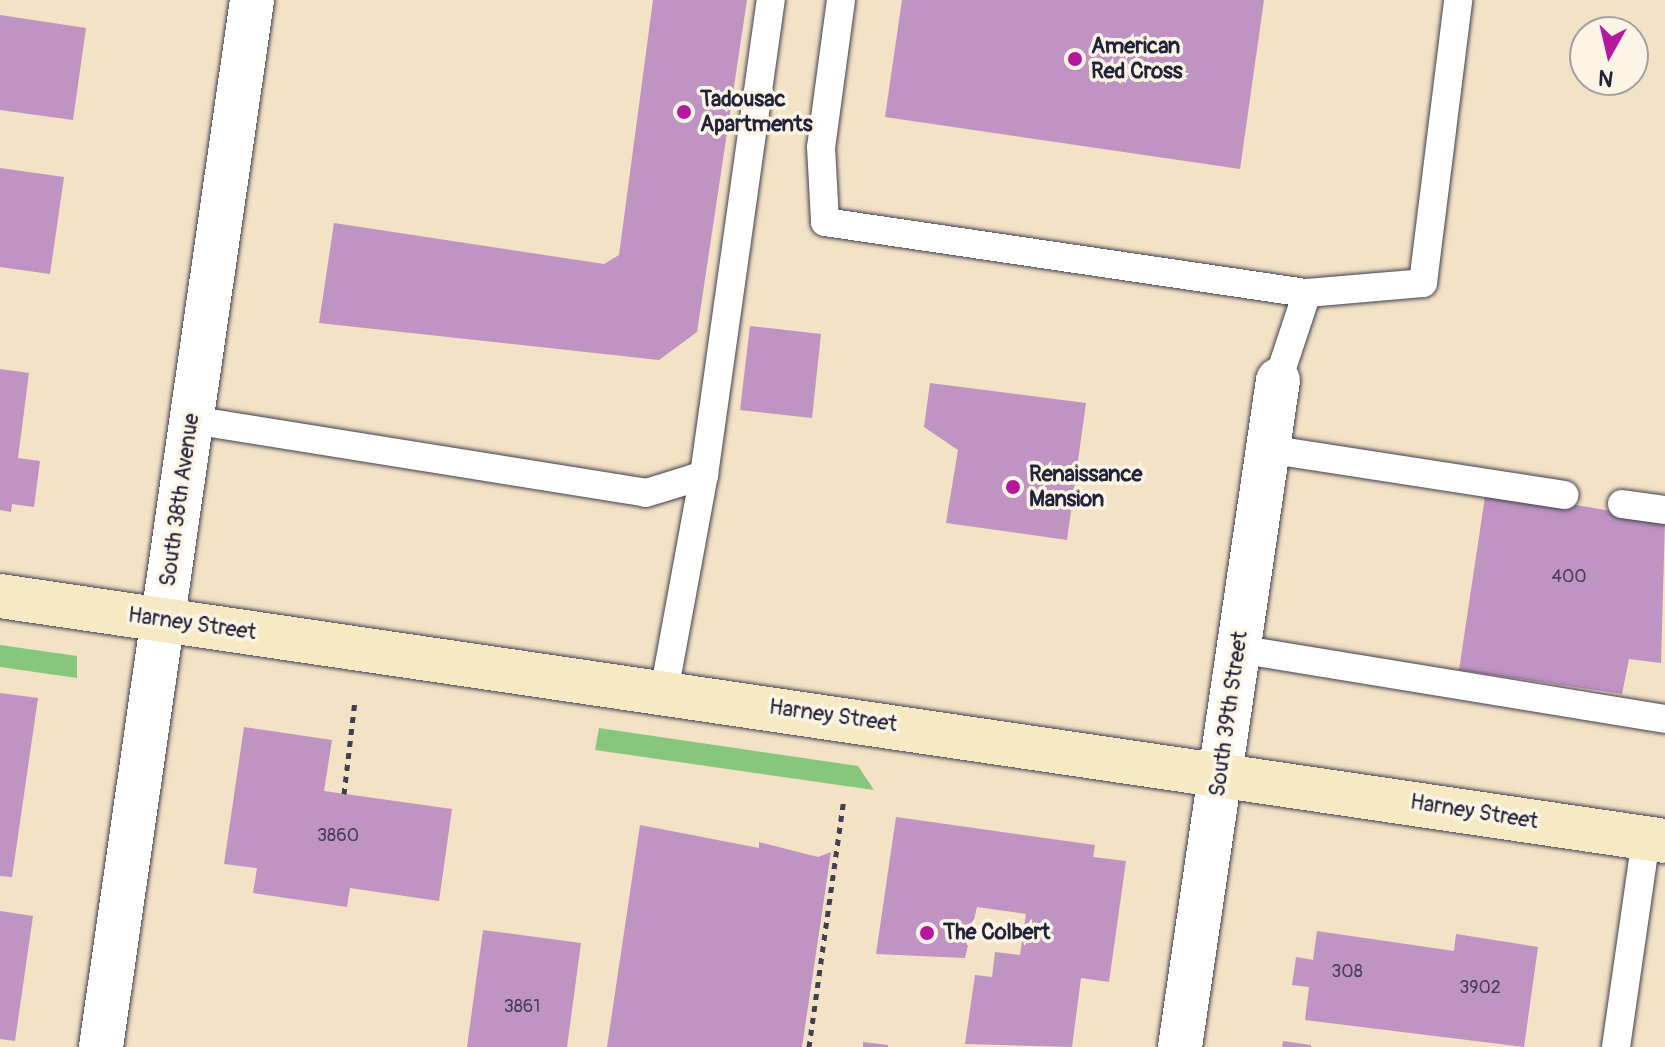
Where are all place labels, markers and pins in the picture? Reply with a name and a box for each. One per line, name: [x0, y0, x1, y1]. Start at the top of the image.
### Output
place label: American Red Cross: [1091, 33, 1183, 84]
marker: American Red Cross: [1066, 50, 1084, 68]
place label: Tadousac Apartments: [700, 86, 812, 138]
marker: Tadousac Apartments: [675, 103, 693, 121]
place label: Renaissance Mansion: [1029, 461, 1142, 512]
marker: Renaissance Mansion: [1004, 478, 1022, 496]
place label: The Colbert: [943, 920, 1050, 946]
marker: The Colbert: [918, 924, 936, 942]

